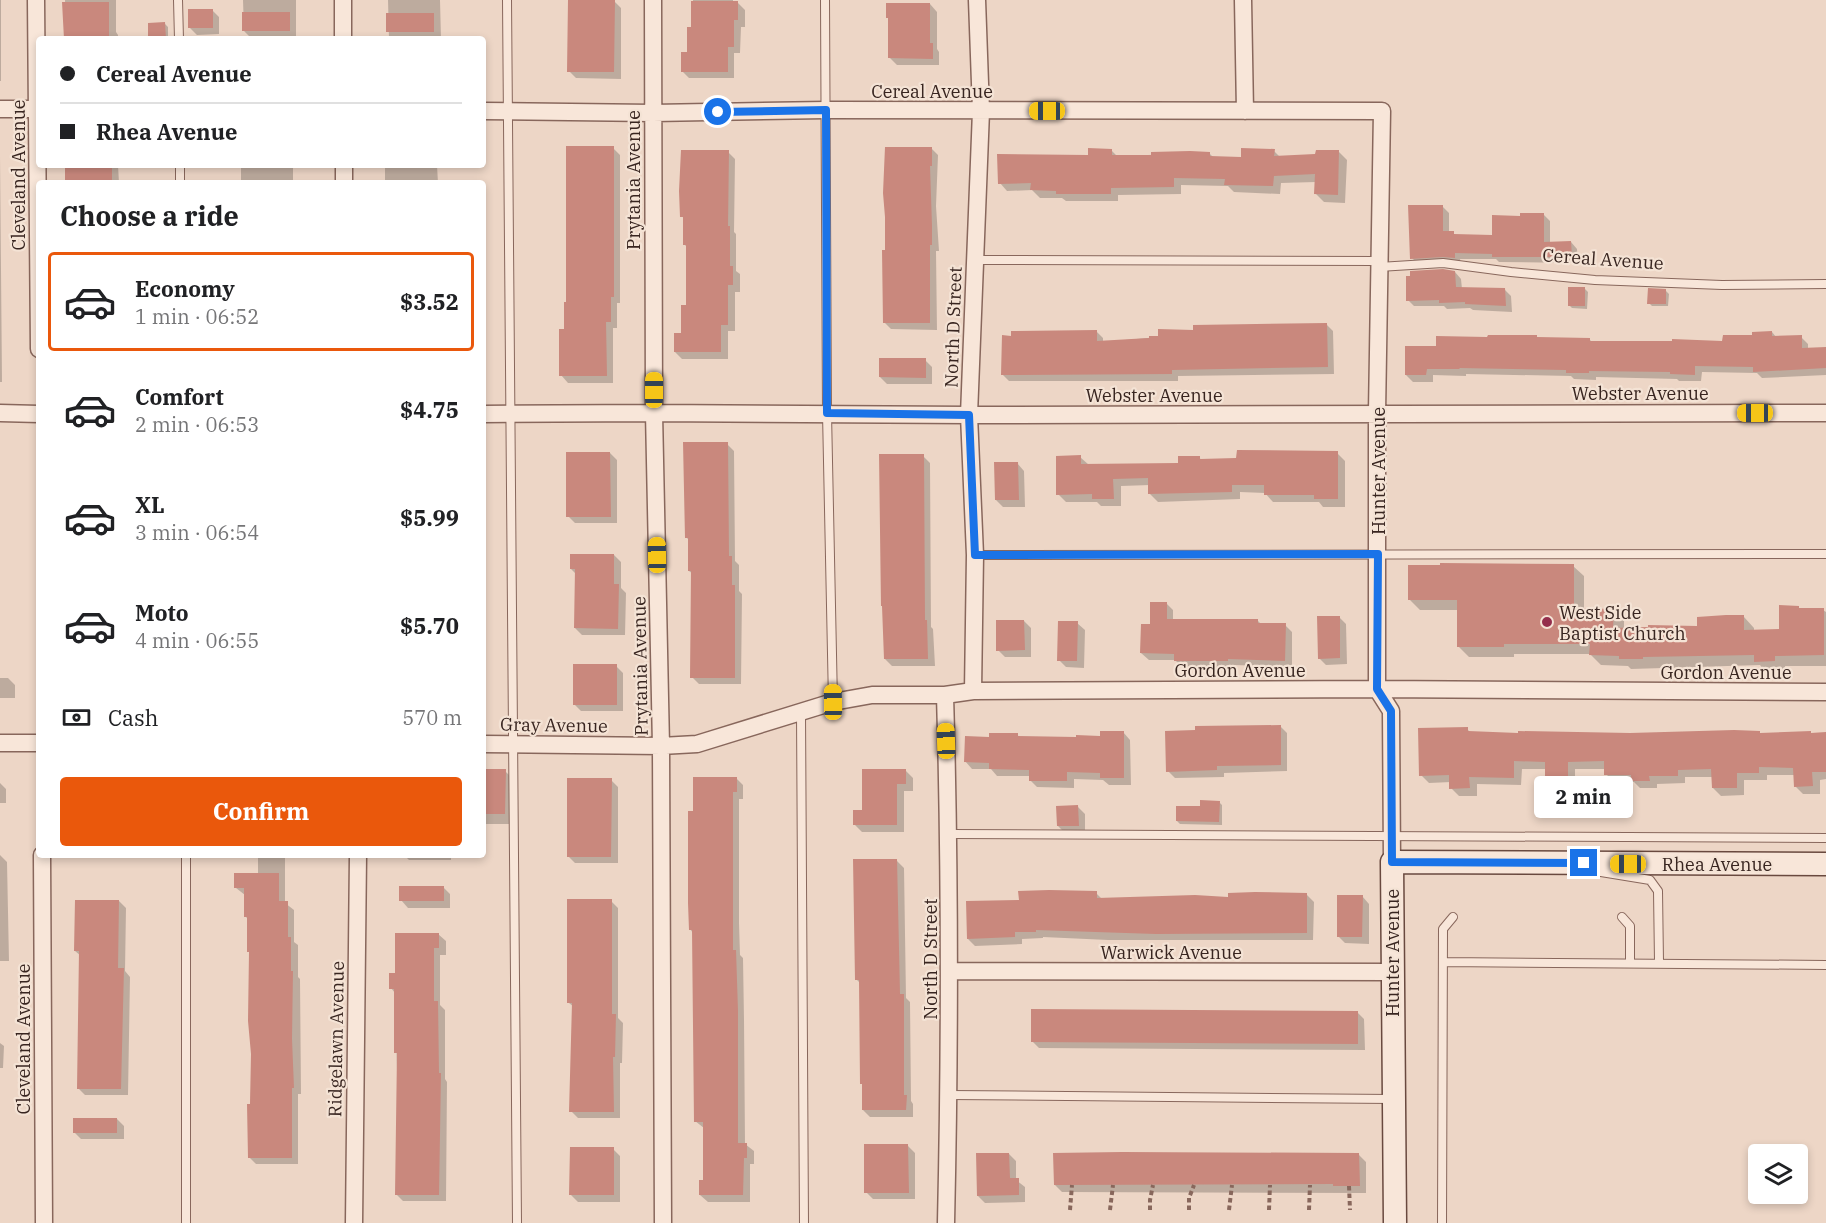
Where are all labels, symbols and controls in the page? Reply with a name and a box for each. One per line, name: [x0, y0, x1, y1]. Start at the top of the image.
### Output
text: Cereal Avenue: [96, 59, 252, 88]
street label: Cereal Avenue: [871, 80, 993, 103]
route start: [704, 98, 731, 125]
street label: Cleveland Avenue: [7, 100, 30, 250]
car: [1029, 102, 1065, 120]
street label: Prytania Avenue: [622, 110, 645, 250]
text: Rhea Avenue: [96, 117, 237, 146]
text: Choose a ride: [60, 198, 239, 233]
street label: Cereal Avenue: [1542, 243, 1664, 275]
street label: North D Street: [939, 266, 967, 388]
text: Economy: [135, 274, 235, 303]
icon: car: [63, 275, 117, 329]
text: $3.52: [400, 287, 459, 316]
text: 1 min · 06:52: [135, 303, 259, 330]
car: [645, 372, 663, 408]
text: Comfort: [135, 382, 224, 411]
street label: Webster Avenue: [1571, 382, 1709, 405]
icon: car: [63, 383, 117, 437]
street label: Webster Avenue: [1085, 384, 1223, 407]
text: $4.75: [400, 395, 459, 424]
car: [1737, 404, 1773, 422]
street label: Hunter Avenue: [1367, 407, 1390, 535]
text: 2 min · 06:53: [135, 411, 259, 438]
text: XL: [135, 490, 165, 519]
icon: car: [63, 491, 117, 545]
text: $5.99: [400, 503, 459, 532]
text: 3 min · 06:54: [135, 519, 259, 546]
car: [648, 537, 666, 573]
street label: Prytania Avenue: [627, 596, 653, 736]
text: Moto: [135, 598, 189, 627]
icon: car: [63, 599, 117, 653]
place label: West Side Baptist Church: [1559, 601, 1686, 645]
text: $5.70: [400, 611, 459, 640]
marker: West Side Baptist Church: [1540, 615, 1554, 629]
text: 4 min · 06:55: [135, 627, 259, 654]
street label: Gordon Avenue: [1174, 659, 1306, 682]
street label: Gordon Avenue: [1660, 661, 1792, 684]
car: [824, 684, 842, 720]
icon: cash: [60, 701, 93, 734]
text: Cash: [108, 703, 159, 732]
text: 570 m: [402, 704, 462, 731]
street label: Gray Avenue: [500, 713, 608, 737]
car: [936, 723, 956, 759]
callout: 2 min: [1534, 776, 1634, 818]
button: Confirm: [60, 777, 462, 846]
text: 2 min: [1556, 783, 1612, 810]
route end: [1570, 849, 1597, 876]
street label: Rhea Avenue: [1662, 853, 1772, 876]
car: [1610, 855, 1646, 873]
street label: Hunter Avenue: [1381, 889, 1404, 1017]
street label: North D Street: [919, 898, 942, 1020]
street label: Warwick Avenue: [1100, 941, 1242, 964]
street label: Ridgelawn Avenue: [323, 961, 349, 1117]
street label: Cleveland Avenue: [12, 964, 35, 1114]
map controls: [1748, 1144, 1808, 1204]
button: layers: [1748, 1144, 1808, 1204]

